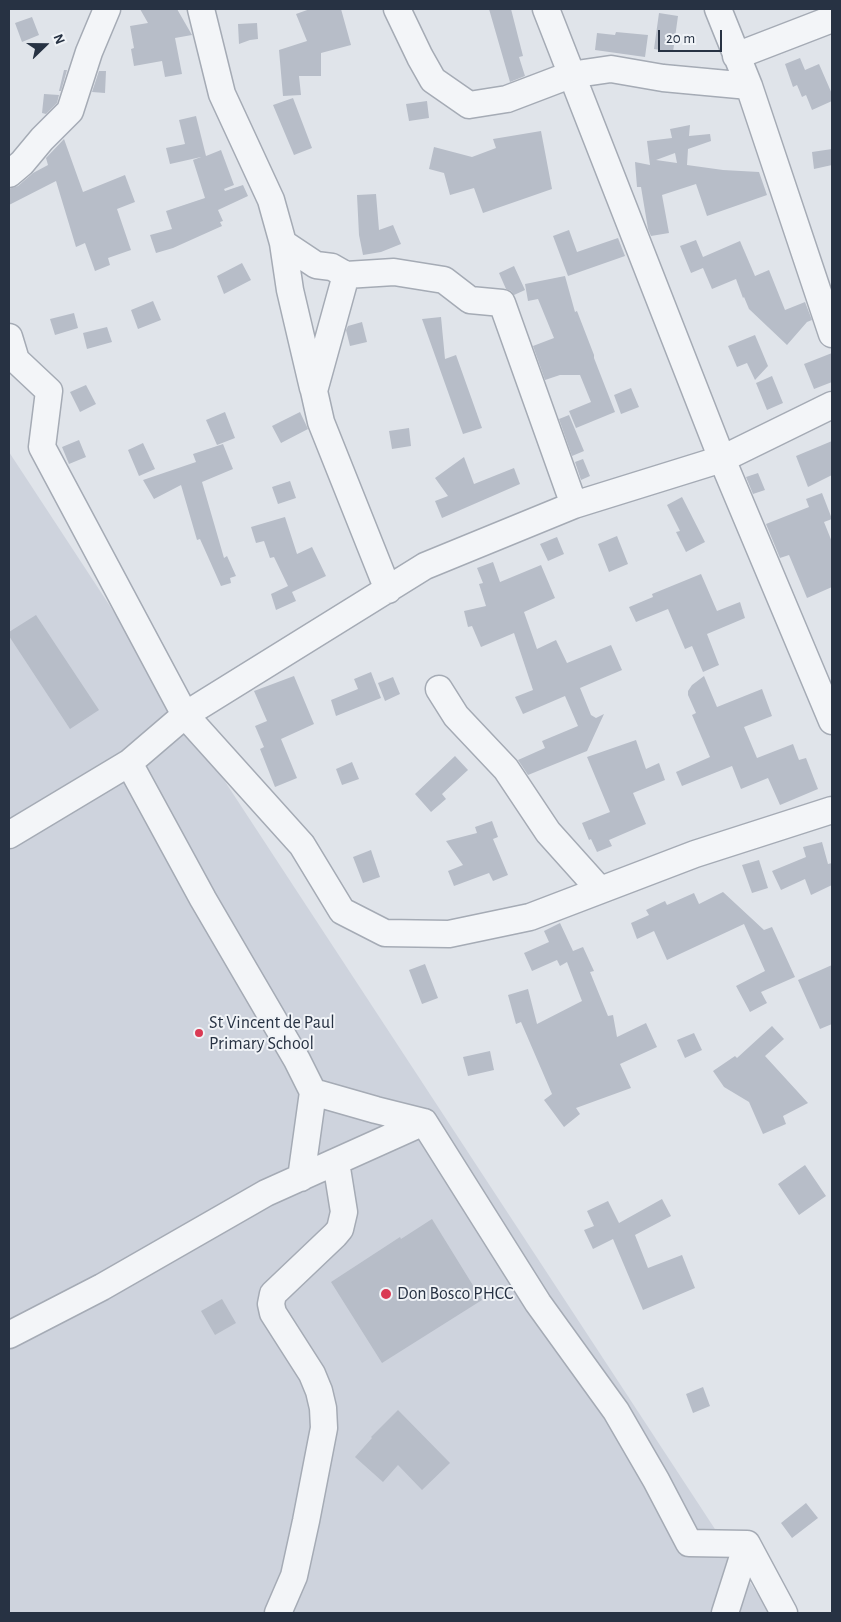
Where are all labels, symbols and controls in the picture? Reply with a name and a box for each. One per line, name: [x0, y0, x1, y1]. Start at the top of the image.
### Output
north arrow: [20, 20, 70, 70]
scale bar: [661, 20, 725, 52]
text: 20 m: [666, 31, 695, 46]
text: N: [51, 32, 67, 47]
place label: St Vincent de Paul Primary School: [209, 1012, 335, 1054]
marker: St Vincent de Paul Primary School: [193, 1027, 205, 1039]
place label: Don Bosco PHCC: [397, 1283, 513, 1305]
marker: Don Bosco PHCC: [379, 1287, 393, 1301]

